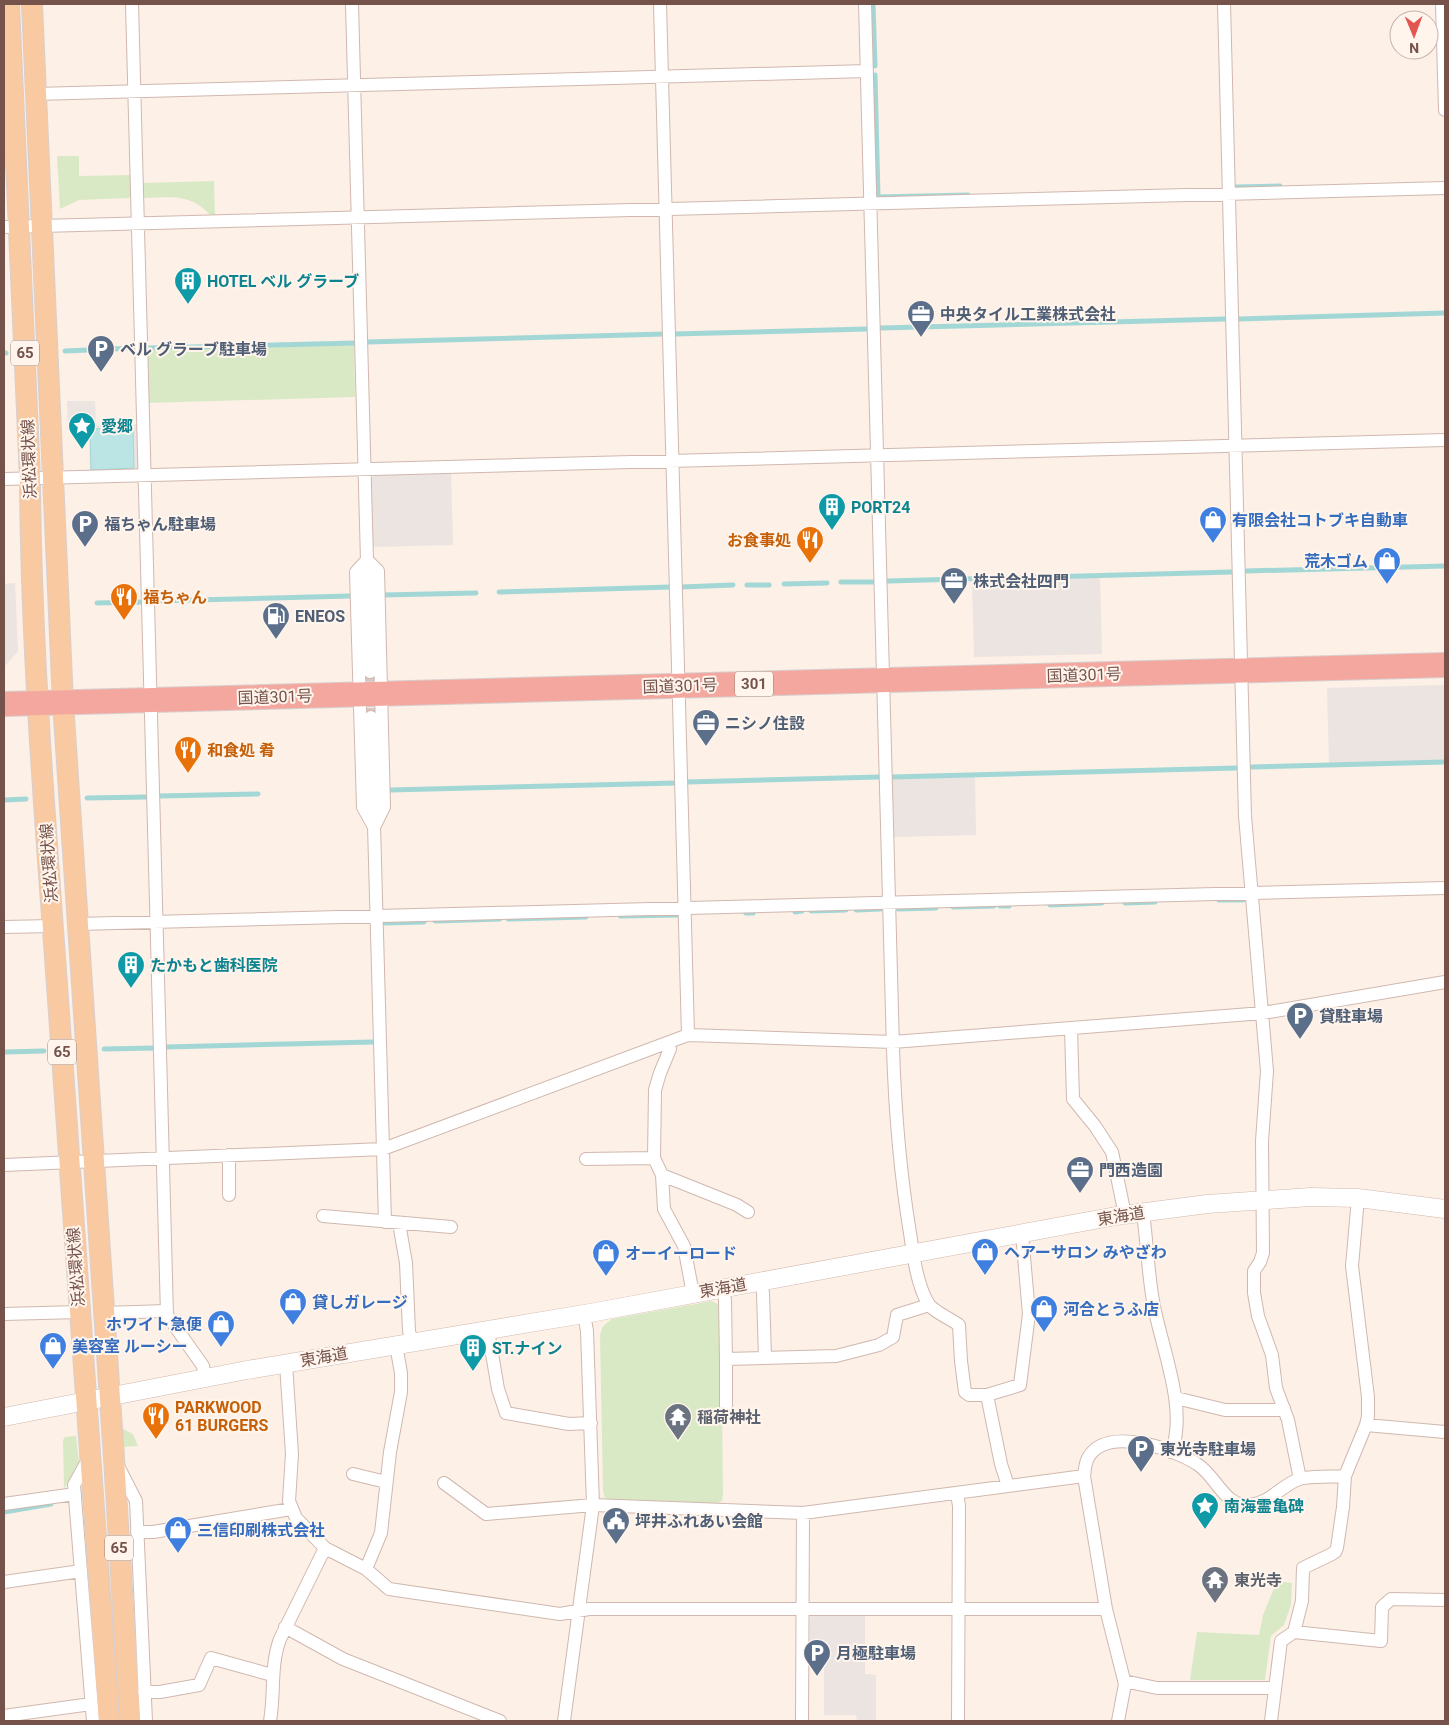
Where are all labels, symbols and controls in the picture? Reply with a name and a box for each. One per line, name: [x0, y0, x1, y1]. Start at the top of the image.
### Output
north arrow: [1389, 10, 1439, 60]
text: N: [1409, 40, 1419, 56]
building icon: HOTEL ベル グラーブ: [173, 266, 203, 305]
place label: HOTEL ベル グラーブ: [207, 272, 359, 291]
office icon: 中央タイル工業株式会社: [906, 299, 936, 338]
place label: 中央タイル工業株式会社: [940, 305, 1116, 324]
parking icon: ベル グラーブ駐車場: [86, 334, 116, 373]
road number: 65: [11, 340, 39, 366]
place label: ベル グラーブ駐車場: [120, 340, 267, 359]
place icon: 愛郷: [67, 411, 97, 450]
place label: 愛郷: [101, 417, 133, 436]
street label: 浜松環状線: [18, 419, 40, 499]
building icon: PORT24: [817, 492, 847, 531]
place label: PORT24: [851, 498, 910, 517]
shop icon: 有限会社コトブキ自動車: [1198, 505, 1228, 544]
parking icon: 福ちゃん駐車場: [70, 509, 100, 548]
place label: 有限会社コトブキ自動車: [1232, 511, 1408, 530]
place label: 福ちゃん駐車場: [104, 515, 216, 534]
restaurant icon: お食事処: [795, 525, 825, 564]
place label: お食事処: [727, 531, 791, 550]
shop icon: 荒木ゴム: [1372, 546, 1402, 585]
place label: 荒木ゴム: [1304, 552, 1368, 571]
office icon: 株式会社四門: [939, 566, 969, 605]
place label: 株式会社四門: [973, 572, 1069, 591]
restaurant icon: 福ちゃん: [109, 582, 139, 621]
place label: 福ちゃん: [143, 588, 207, 607]
fuel station icon: ENEOS: [261, 601, 291, 640]
place label: ENEOS: [295, 607, 345, 626]
street label: 国道301号: [1046, 664, 1122, 686]
road number: 301: [735, 672, 773, 696]
street label: 国道301号: [642, 675, 718, 697]
street label: 国道301号: [237, 686, 313, 708]
office icon: ニシノ住設: [691, 708, 721, 747]
place label: ニシノ住設: [725, 714, 805, 733]
restaurant icon: 和食処 肴: [173, 735, 203, 774]
place label: 和食処 肴: [207, 741, 275, 760]
street label: 浜松環状線: [37, 822, 61, 904]
building icon: たかもと歯科医院: [116, 950, 146, 989]
place label: たかもと歯科医院: [150, 956, 278, 975]
parking icon: 貸駐車場: [1285, 1001, 1315, 1040]
place label: 貸駐車場: [1319, 1007, 1383, 1026]
road number: 65: [48, 1040, 76, 1064]
office icon: 門西造園: [1065, 1155, 1095, 1194]
place label: 門西造園: [1099, 1161, 1163, 1180]
street label: 東海道: [1096, 1203, 1146, 1229]
street label: 浜松環状線: [64, 1226, 88, 1308]
shop icon: ヘアーサロン みやざわ: [970, 1237, 1000, 1276]
shop icon: オーイーロード: [591, 1238, 621, 1277]
place label: ヘアーサロン みやざわ: [1004, 1243, 1167, 1262]
place label: オーイーロード: [625, 1244, 737, 1263]
street label: 東海道: [698, 1274, 748, 1302]
shop icon: 貸しガレージ: [278, 1287, 308, 1326]
place label: 貸しガレージ: [312, 1293, 408, 1312]
shop icon: 河合とうふ店: [1029, 1294, 1059, 1333]
place label: 河合とうふ店: [1063, 1300, 1159, 1319]
shop icon: ホワイト急便: [206, 1309, 236, 1348]
place label: ホワイト急便: [106, 1315, 202, 1334]
shop icon: 美容室 ルーシー: [38, 1331, 68, 1370]
building icon: ST.ナイン: [458, 1333, 488, 1372]
place label: 美容室 ルーシー: [72, 1337, 188, 1356]
place label: ST.ナイン: [492, 1339, 563, 1358]
street label: 東海道: [299, 1343, 349, 1371]
place label: PARKWOOD 61 BURGERS: [175, 1398, 269, 1435]
restaurant icon: PARKWOOD 61 BURGERS: [141, 1401, 171, 1440]
temple icon: 稲荷神社: [663, 1402, 693, 1441]
place label: 稲荷神社: [697, 1408, 761, 1427]
parking icon: 東光寺駐車場: [1126, 1434, 1156, 1473]
place label: 東光寺駐車場: [1160, 1440, 1256, 1459]
place icon: 南海霊亀碑: [1190, 1491, 1220, 1530]
place label: 南海霊亀碑: [1224, 1497, 1304, 1516]
public building icon: 坪井ふれあい会館: [601, 1506, 631, 1545]
place label: 坪井ふれあい会館: [635, 1512, 763, 1531]
shop icon: 三信印刷株式会社: [163, 1515, 193, 1554]
place label: 三信印刷株式会社: [197, 1521, 325, 1540]
road number: 65: [105, 1536, 133, 1560]
temple icon: 東光寺: [1200, 1565, 1230, 1604]
place label: 東光寺: [1234, 1571, 1282, 1590]
parking icon: 月極駐車場: [802, 1638, 832, 1677]
place label: 月極駐車場: [836, 1644, 916, 1663]

